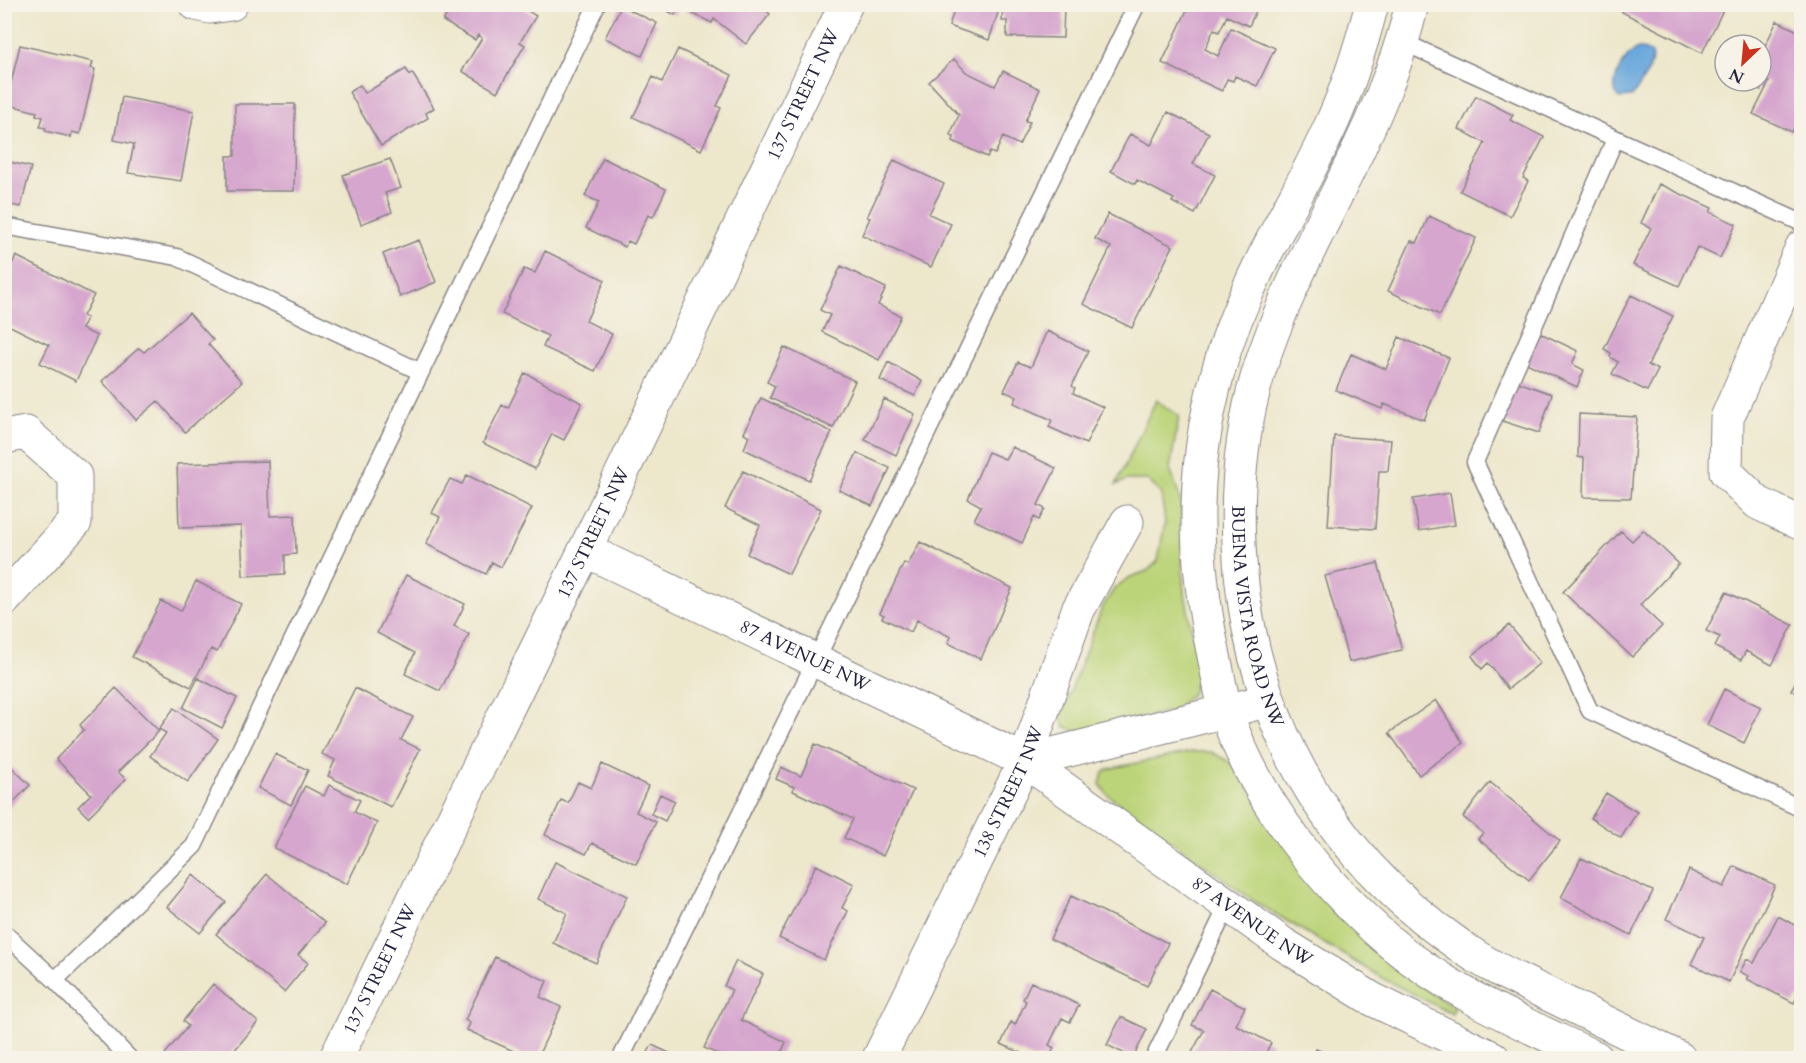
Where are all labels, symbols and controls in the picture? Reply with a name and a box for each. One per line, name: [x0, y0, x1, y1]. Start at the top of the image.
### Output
street label: 137 STREET NW: [761, 24, 845, 164]
north arrow: [1713, 33, 1773, 93]
text: N: [1726, 63, 1748, 89]
street label: 137 STREET NW: [551, 463, 635, 602]
street label: BUENA VISTA ROAD NW: [1226, 506, 1290, 731]
street label: 87 AVENUE NW: [736, 614, 874, 697]
street label: 138 STREET NW: [967, 722, 1049, 862]
street label: 87 AVENUE NW: [1187, 871, 1317, 972]
street label: 137 STREET NW: [337, 899, 422, 1039]

